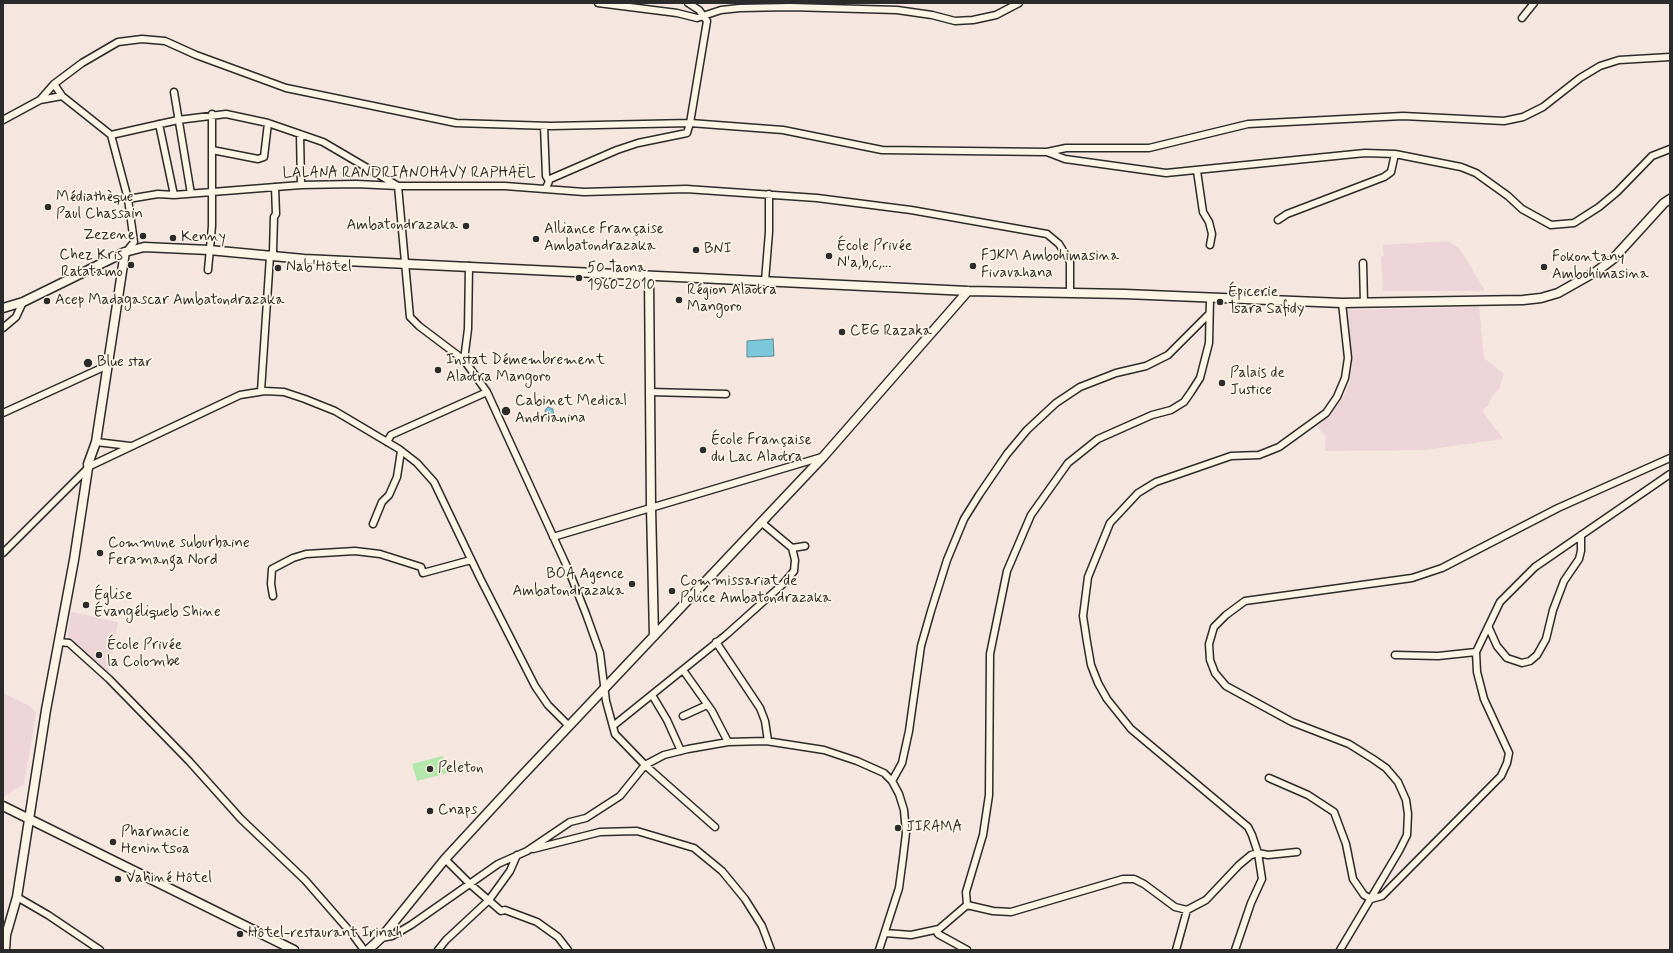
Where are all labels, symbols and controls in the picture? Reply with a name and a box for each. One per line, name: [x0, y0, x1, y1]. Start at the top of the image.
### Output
street label: LALANA RANDRIANOHAVY RAPHAËL: [283, 165, 535, 183]
place label: Médiathèque Paul Chassain: [56, 189, 143, 224]
marker: Médiathèque Paul Chassain: [43, 202, 53, 212]
place label: Ambatondrazaka: [347, 217, 458, 235]
marker: Ambatondrazaka: [461, 221, 471, 231]
place label: Alliance Française Ambatondrazaka: [544, 221, 664, 256]
place label: Zezene: [83, 227, 135, 245]
place label: Kenny: [181, 229, 226, 247]
marker: Zezene: [138, 231, 148, 241]
marker: Kenny: [168, 233, 178, 243]
marker: Alliance Française Ambatondrazaka: [531, 234, 541, 244]
place label: École Privée N'a,b,c,...: [837, 238, 912, 273]
place label: BNI: [704, 241, 732, 259]
marker: BNI: [691, 245, 701, 255]
place label: Chez Kris Ratatamo: [59, 247, 123, 282]
place label: FJKM Ambohimasina Fivavahana: [981, 248, 1119, 283]
place label: Fokontany Ambohimasina: [1552, 249, 1649, 284]
marker: École Privée N'a,b,c,...: [824, 251, 834, 261]
place label: Nab'Hôtel: [286, 259, 352, 277]
marker: Chez Kris Ratatamo: [126, 260, 136, 270]
place label: 50 Taona 1960-2010: [587, 260, 655, 295]
marker: FJKM Ambohimasina Fivavahana: [968, 261, 978, 271]
marker: Fokontany Ambohimasina: [1539, 262, 1549, 272]
marker: Nab'Hôtel: [273, 263, 283, 273]
marker: 50 Taona 1960-2010: [574, 273, 584, 283]
place label: Région Alaotra Mangoro: [687, 282, 777, 317]
place label: Épicerie Tsara Safidy: [1228, 284, 1304, 319]
place label: Acep Madagascar Ambatondrazaka: [55, 292, 285, 310]
marker: Région Alaotra Mangoro: [674, 295, 684, 305]
marker: Acep Madagascar Ambatondrazaka: [42, 296, 52, 306]
marker: Épicerie Tsara Safidy: [1215, 297, 1225, 307]
place label: CEG Razaka: [850, 323, 932, 341]
marker: CEG Razaka: [837, 327, 847, 337]
place label: Instat Démembrement Alaotra Mangoro: [446, 352, 605, 387]
place label: Blue star: [97, 354, 152, 372]
marker: Blue star: [82, 357, 94, 369]
marker: Instat Démembrement Alaotra Mangoro: [433, 365, 443, 375]
place label: Palais de Justice: [1230, 365, 1285, 400]
marker: Palais de Justice: [1217, 378, 1227, 388]
place label: Cabinet Medical Andrianina: [515, 393, 627, 428]
marker: Cabinet Medical Andrianina: [500, 405, 512, 417]
place label: École Française du Lac Alaotra: [711, 432, 812, 467]
marker: École Française du Lac Alaotra: [698, 445, 708, 455]
place label: Commune suburbaine Feramanga Nord: [108, 535, 250, 570]
marker: Commune suburbaine Feramanga Nord: [95, 548, 105, 558]
place label: BOA Agence Ambatondrazaka: [513, 566, 624, 601]
place label: Commissariat de Police Ambatondrazaka: [680, 573, 831, 608]
marker: BOA Agence Ambatondrazaka: [627, 579, 637, 589]
marker: Commissariat de Police Ambatondrazaka: [667, 586, 677, 596]
place label: Église Évangéliqueb Shine: [94, 587, 221, 622]
marker: Église Évangéliqueb Shine: [81, 600, 91, 610]
place label: École Privée la Colombe: [107, 637, 182, 672]
marker: École Privée la Colombe: [94, 650, 104, 660]
place label: Peleton: [438, 760, 484, 778]
marker: Peleton: [425, 764, 435, 774]
place label: Cnaps: [438, 802, 477, 820]
marker: Cnaps: [425, 806, 435, 816]
place label: JIRAMA: [906, 819, 963, 837]
marker: JIRAMA: [893, 823, 903, 833]
place label: Pharmacie Henintsoa: [121, 824, 190, 859]
marker: Pharmacie Henintsoa: [108, 837, 118, 847]
place label: Vahiné Hôtel: [126, 870, 212, 888]
marker: Vahiné Hôtel: [113, 874, 123, 884]
place label: Hôtel-restaurant Irinah: [248, 925, 402, 943]
marker: Hôtel-restaurant Irinah: [235, 929, 245, 939]

